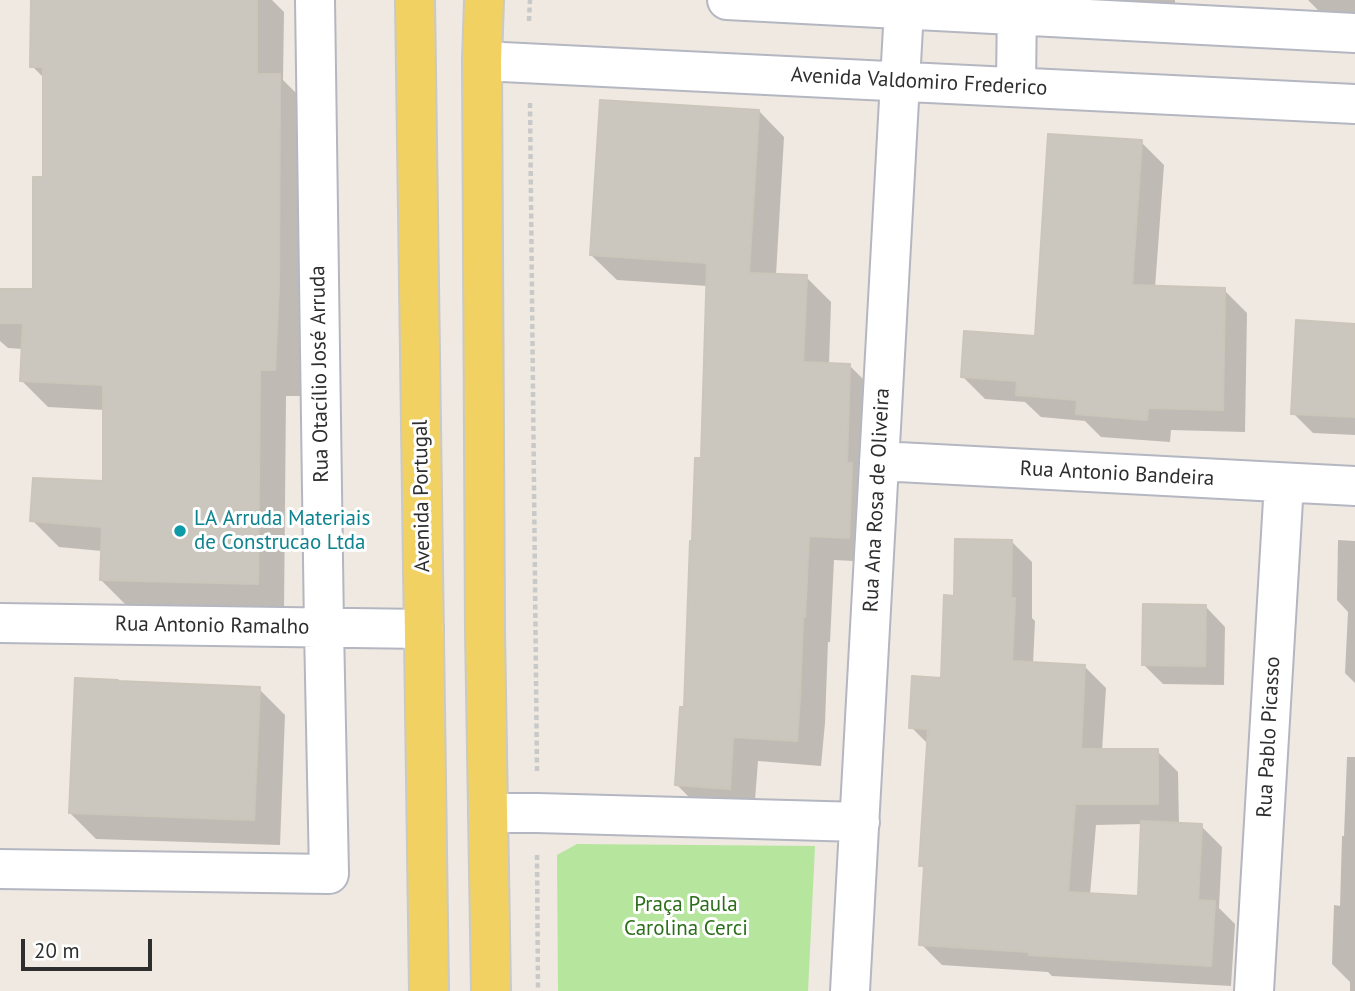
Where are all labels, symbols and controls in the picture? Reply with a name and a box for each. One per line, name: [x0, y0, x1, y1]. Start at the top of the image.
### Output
street label: Avenida Valdomiro Frederico: [790, 63, 1048, 101]
street label: Rua Otacílio José Arruda: [306, 265, 334, 483]
street label: Rua Ana Rosa de Oliveira: [859, 387, 895, 613]
street label: Avenida Portugal: [408, 419, 436, 573]
street label: Rua Antonio Bandeira: [1019, 456, 1215, 492]
place label: LA Arruda Materiais de Construcao Ltda: [194, 506, 370, 556]
marker: LA Arruda Materiais de Construcao Ltda: [172, 523, 188, 539]
street label: Rua Antonio Ramalho: [115, 612, 309, 640]
street label: Rua Pablo Picasso: [1252, 656, 1286, 818]
park label: Praça Paula Carolina Cerci: [624, 892, 748, 942]
scale bar: [24, 925, 156, 969]
text: 20 m: [34, 937, 80, 964]

